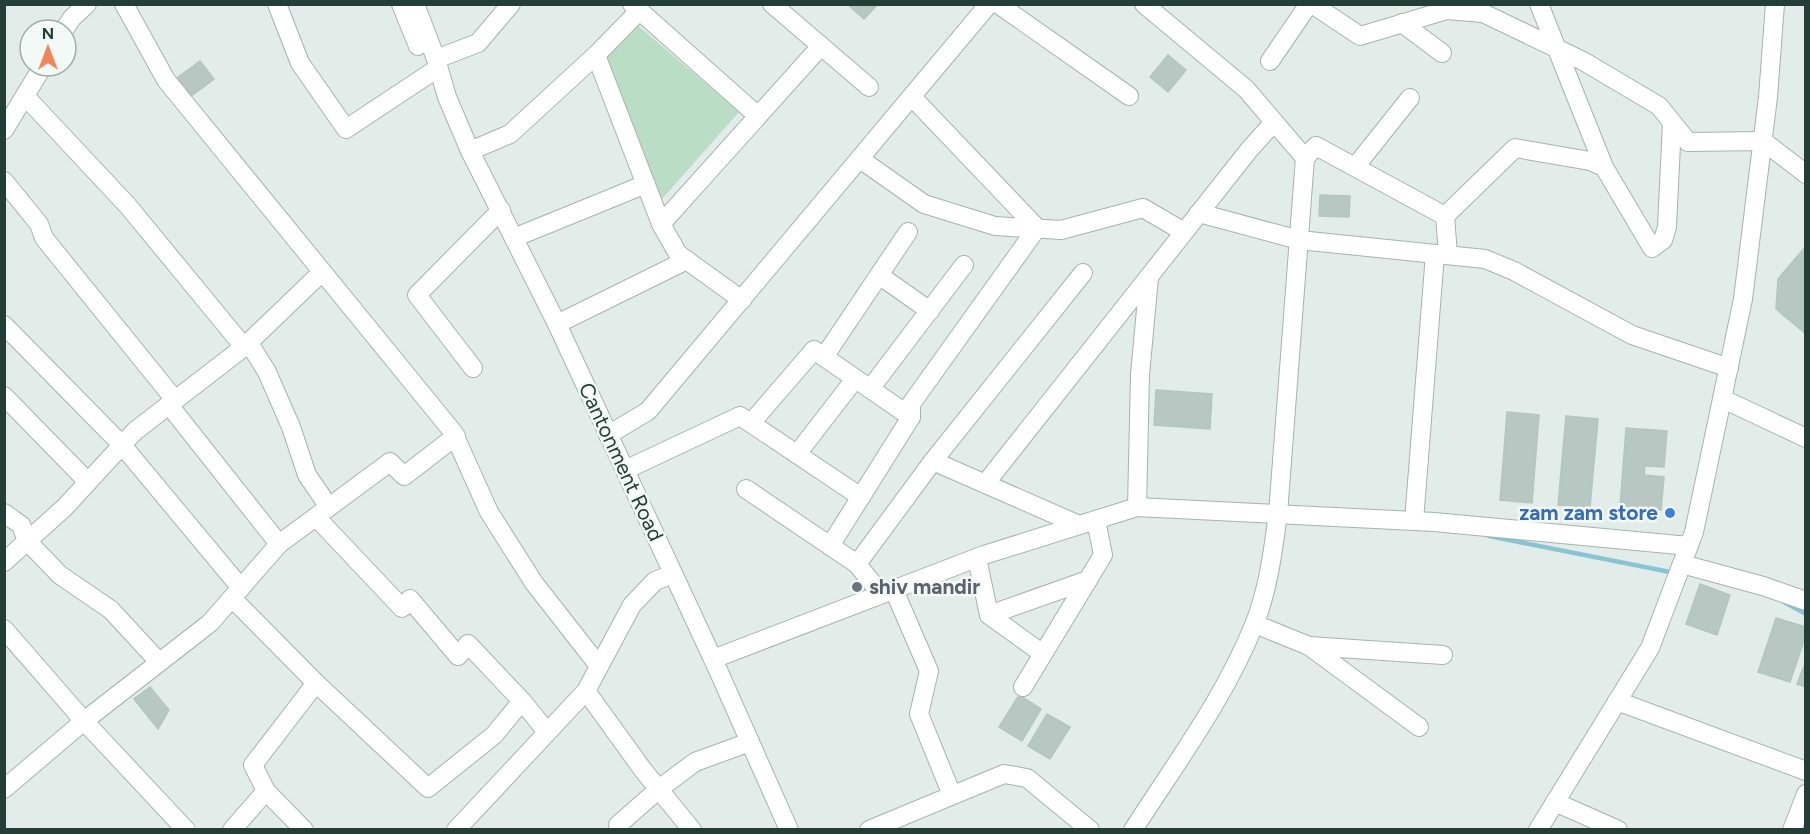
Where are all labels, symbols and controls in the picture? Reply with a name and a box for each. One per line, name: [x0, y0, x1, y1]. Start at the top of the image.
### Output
north arrow: [18, 18, 78, 78]
text: N: [42, 24, 54, 43]
street label: Cantonment Road: [574, 379, 669, 545]
place label: zam zam store: [1519, 500, 1658, 525]
marker: zam zam store: [1663, 506, 1677, 520]
place label: shiv mandir: [869, 574, 980, 599]
marker: shiv mandir: [850, 580, 864, 594]

